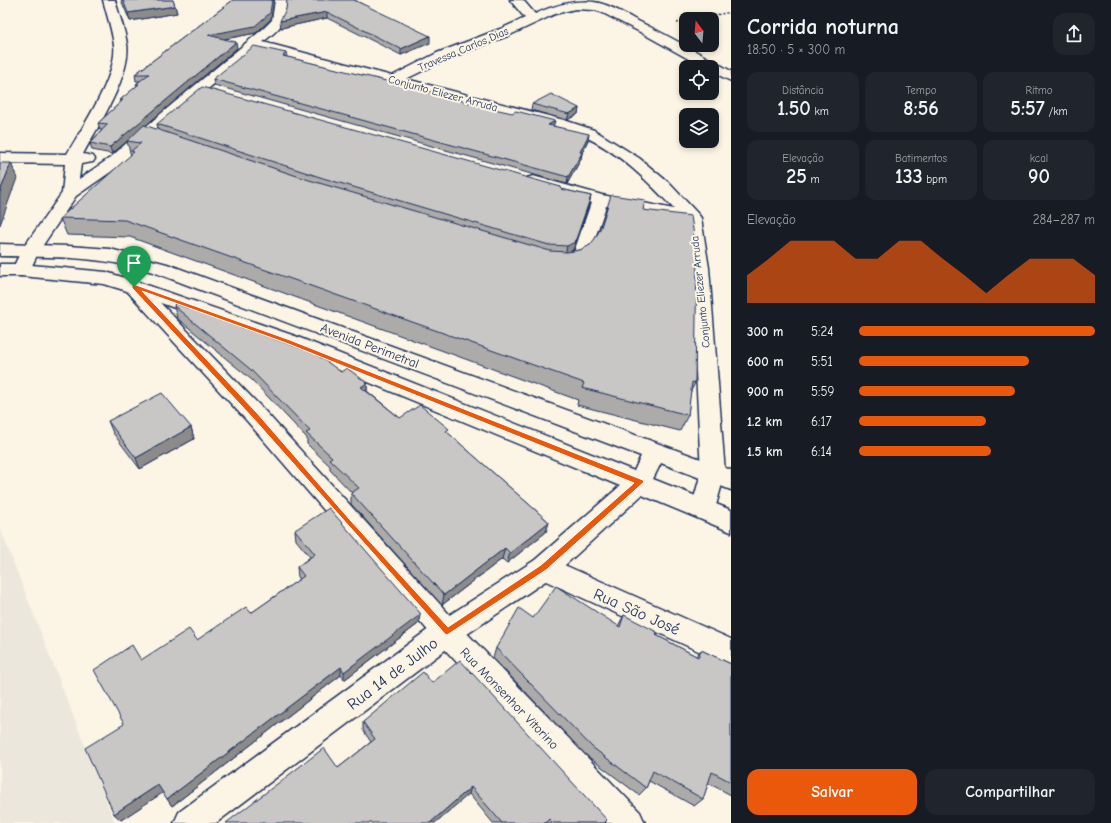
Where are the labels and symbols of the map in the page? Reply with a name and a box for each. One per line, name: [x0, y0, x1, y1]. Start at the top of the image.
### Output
north arrow: [679, 12, 719, 52]
street label: Travessa Carlos Dias: [416, 24, 511, 74]
street label: Conjunto Eliezer Arruda: [387, 73, 499, 114]
street label: Conjunto Eliezer Arruda: [688, 235, 713, 349]
pin: [117, 246, 151, 287]
street label: Avenida Perimetral: [319, 320, 421, 371]
street label: Rua São José: [591, 585, 683, 639]
street label: Rua 14 de Julho: [344, 634, 441, 714]
street label: Rua Monsenhor Vitorino: [457, 645, 562, 752]

